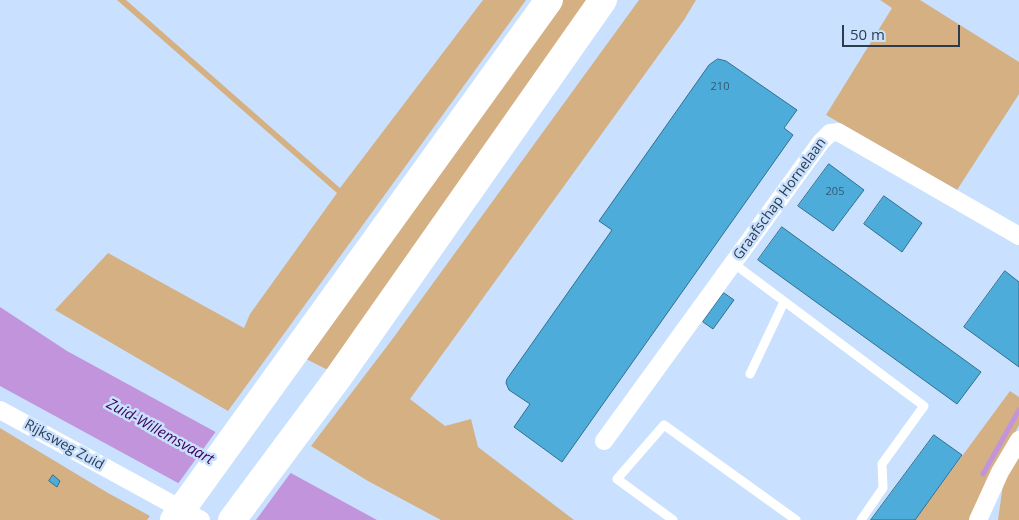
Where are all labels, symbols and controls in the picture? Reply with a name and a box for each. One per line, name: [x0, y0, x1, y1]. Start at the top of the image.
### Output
scale bar: [844, 15, 962, 47]
text: 50 m: [850, 24, 885, 44]
house number: 210: [711, 80, 729, 94]
street label: Graafschap Hornelaan: [730, 135, 830, 263]
house number: 205: [826, 185, 844, 199]
water label: Zuid-Willemsvaart: [103, 395, 217, 469]
street label: Rijksweg Zuid: [21, 416, 107, 474]

